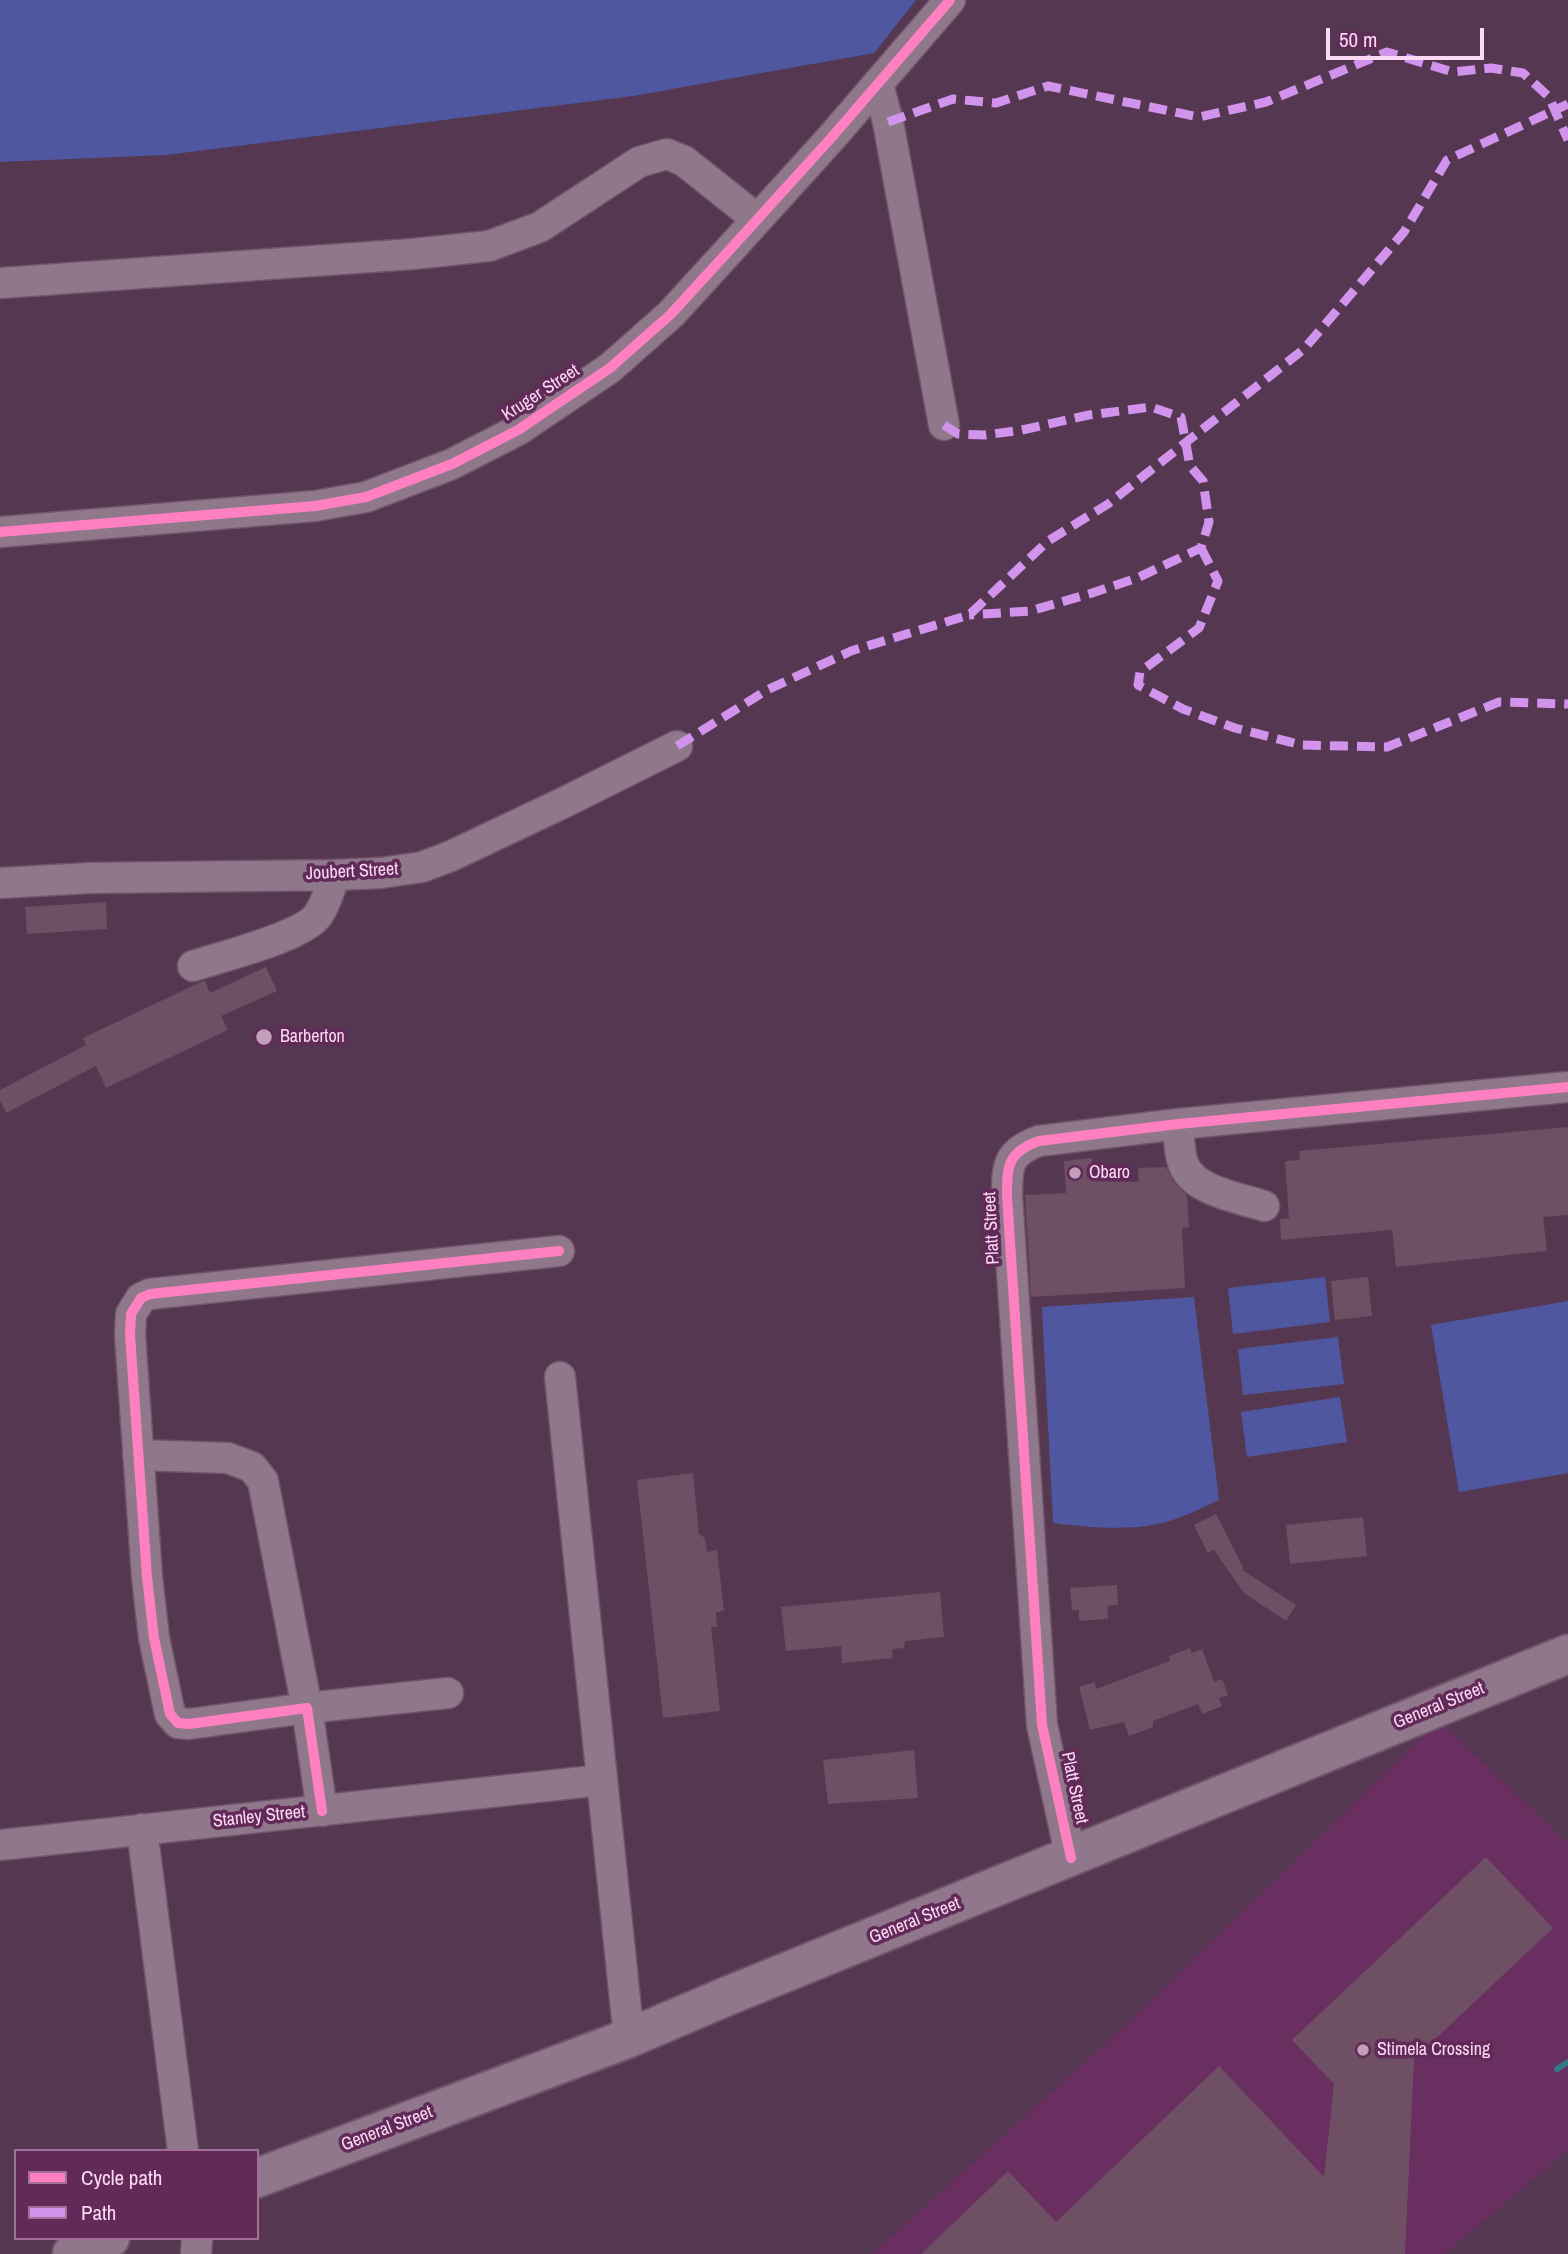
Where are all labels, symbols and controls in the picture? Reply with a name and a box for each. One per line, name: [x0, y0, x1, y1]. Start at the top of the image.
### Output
scale bar: [1330, 14, 1488, 58]
text: 50 m: [1339, 25, 1377, 54]
street label: Kruger Street: [498, 360, 584, 426]
street label: Joubert Street: [305, 859, 399, 885]
place label: Barberton: [280, 1026, 345, 1048]
marker: Barberton: [254, 1027, 274, 1047]
place label: Obaro: [1089, 1162, 1130, 1184]
marker: Obaro: [1067, 1165, 1083, 1181]
street label: Platt Street: [979, 1191, 1005, 1265]
street label: General Street: [1390, 1678, 1488, 1734]
street label: Platt Street: [1056, 1750, 1092, 1826]
street label: Stanley Street: [212, 1801, 306, 1833]
street label: General Street: [866, 1893, 964, 1949]
place label: Stimela Crossing: [1377, 2039, 1490, 2061]
marker: Stimela Crossing: [1355, 2042, 1371, 2058]
street label: General Street: [338, 2102, 436, 2156]
legend: [14, 2149, 259, 2240]
text: Cycle path: [81, 2163, 162, 2192]
text: Path: [81, 2198, 116, 2227]

